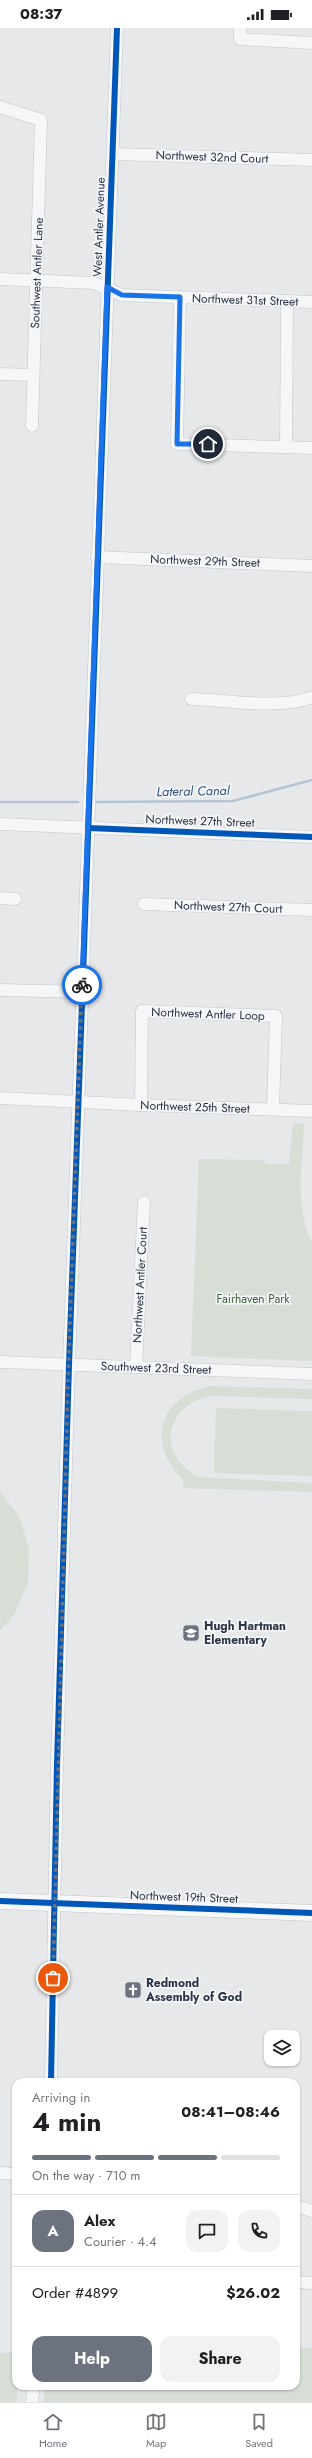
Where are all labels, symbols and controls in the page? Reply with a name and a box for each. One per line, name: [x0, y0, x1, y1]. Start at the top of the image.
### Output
text: 08:37: [20, 3, 62, 25]
street label: Northwest 32nd Court: [155, 146, 269, 168]
street label: West Antler Avenue: [88, 177, 110, 277]
street label: Southwest Antler Lane: [26, 217, 48, 329]
street label: Northwest 31st Street: [191, 289, 299, 311]
pin: [191, 427, 225, 461]
icon: home: [197, 433, 219, 455]
street label: Northwest 29th Street: [150, 550, 260, 572]
water label: Lateral Canal: [156, 781, 231, 801]
street label: Northwest 27th Street: [145, 810, 255, 832]
street label: Northwest 27th Court: [173, 896, 283, 918]
courier: [62, 965, 102, 1005]
icon: bike: [71, 974, 93, 996]
street label: Northwest Antler Loop: [151, 1003, 265, 1025]
street label: Northwest 25th Street: [140, 1096, 250, 1118]
street label: Northwest Antler Court: [128, 1226, 152, 1344]
park label: Fairhaven Park: [216, 1290, 290, 1308]
street label: Southwest 23rd Street: [100, 1357, 212, 1379]
place label: Hugh Hartman Elementary: [204, 1617, 286, 1649]
school or university icon: Hugh Hartman Elementary: [181, 1623, 201, 1643]
street label: Northwest 19th Street: [130, 1886, 239, 1908]
pin: [36, 1961, 70, 1995]
icon: bag: [42, 1967, 64, 1989]
place label: Redmond Assembly of God: [145, 1974, 242, 2006]
church icon: Redmond Assembly of God: [123, 1980, 143, 2000]
map controls: [264, 2030, 300, 2066]
button: layers: [264, 2030, 300, 2066]
text: Arriving in: [32, 2088, 90, 2107]
text: 08:41–08:46: [181, 2101, 280, 2123]
text: 4 min: [32, 2103, 101, 2141]
text: On the way · 710 m: [32, 2166, 141, 2185]
text: Alex: [84, 2210, 115, 2232]
button: chat: [186, 2210, 228, 2252]
button: phone: [238, 2210, 280, 2252]
text: A: [47, 2220, 59, 2242]
text: Courier · 4.4: [84, 2232, 157, 2251]
text: Order #4899: [32, 2282, 118, 2304]
text: $26.02: [226, 2282, 280, 2304]
button: Help: [32, 2336, 152, 2382]
button: Share: [160, 2336, 280, 2382]
tab: Home: [39, 2411, 67, 2451]
tab: Map: [145, 2411, 167, 2451]
tab: Saved: [245, 2411, 273, 2451]

